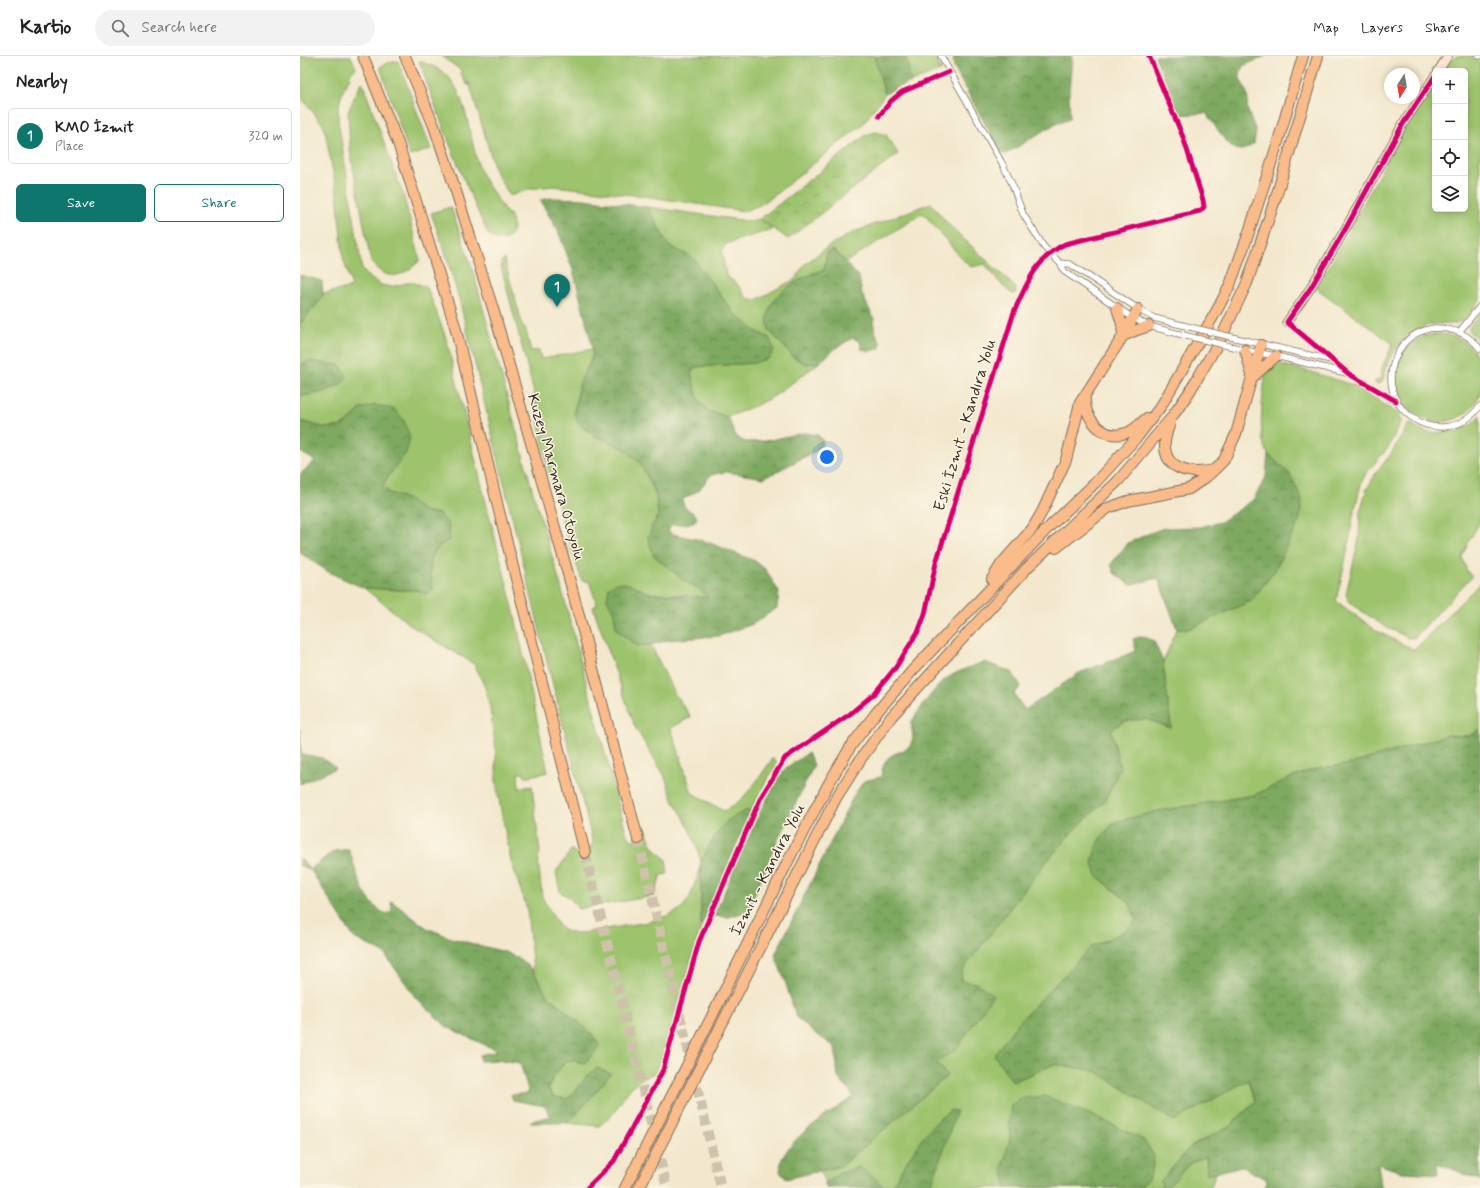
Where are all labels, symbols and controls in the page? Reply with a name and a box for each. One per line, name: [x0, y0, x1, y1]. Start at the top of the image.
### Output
search box: [95, 10, 375, 46]
text: Kartio: [20, 15, 71, 40]
icon: search: [109, 17, 131, 39]
text: Search here: [141, 18, 217, 38]
text: Map: [1313, 19, 1339, 37]
text: Layers: [1361, 19, 1403, 37]
text: Share: [1425, 19, 1460, 37]
north arrow: [1384, 68, 1420, 104]
map controls: [1432, 68, 1468, 212]
button: +: [1432, 68, 1468, 104]
text: Nearby: [16, 71, 68, 93]
button: −: [1432, 104, 1468, 140]
text: KMO İzmit: [55, 118, 134, 138]
text: 1: [27, 128, 33, 145]
text: 320 m: [249, 128, 283, 145]
text: Place: [55, 138, 84, 155]
button: locate: [1432, 140, 1468, 176]
button: layers: [1432, 176, 1468, 212]
button: Save: [16, 184, 146, 222]
button: Share: [154, 184, 284, 222]
pin: 1: [544, 274, 570, 307]
street label: Eski İzmit - Kandıra Yolu: [929, 336, 1001, 514]
street label: Kuzey Marmara Otoyolu: [522, 391, 590, 563]
your location: [817, 447, 837, 467]
street label: İzmit - Kandıra Yolu: [726, 800, 810, 940]

